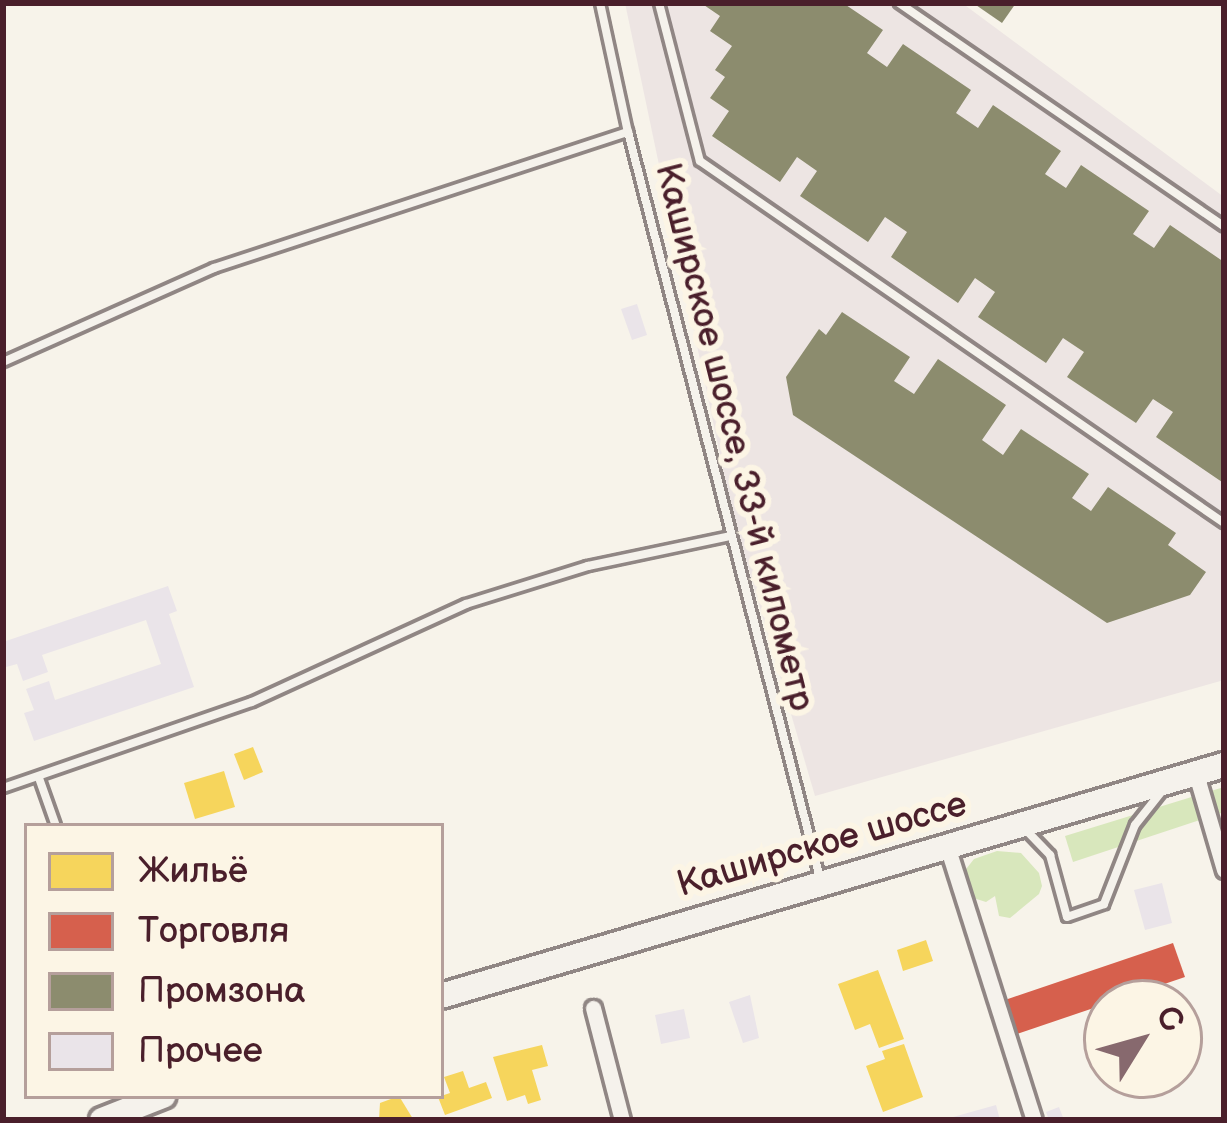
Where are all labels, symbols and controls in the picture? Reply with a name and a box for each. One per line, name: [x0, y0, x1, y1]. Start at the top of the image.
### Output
street label: Каширское шоссе, 33-й километр: [645, 159, 823, 715]
street label: Каширское шоссе: [672, 783, 972, 907]
legend: [24, 823, 444, 1099]
text: Жильё: [138, 850, 248, 893]
text: Торговля: [138, 910, 289, 953]
text: Промзона: [138, 970, 306, 1013]
north arrow: [1083, 979, 1203, 1099]
text: С: [1146, 998, 1192, 1040]
text: Прочее: [138, 1030, 263, 1073]

